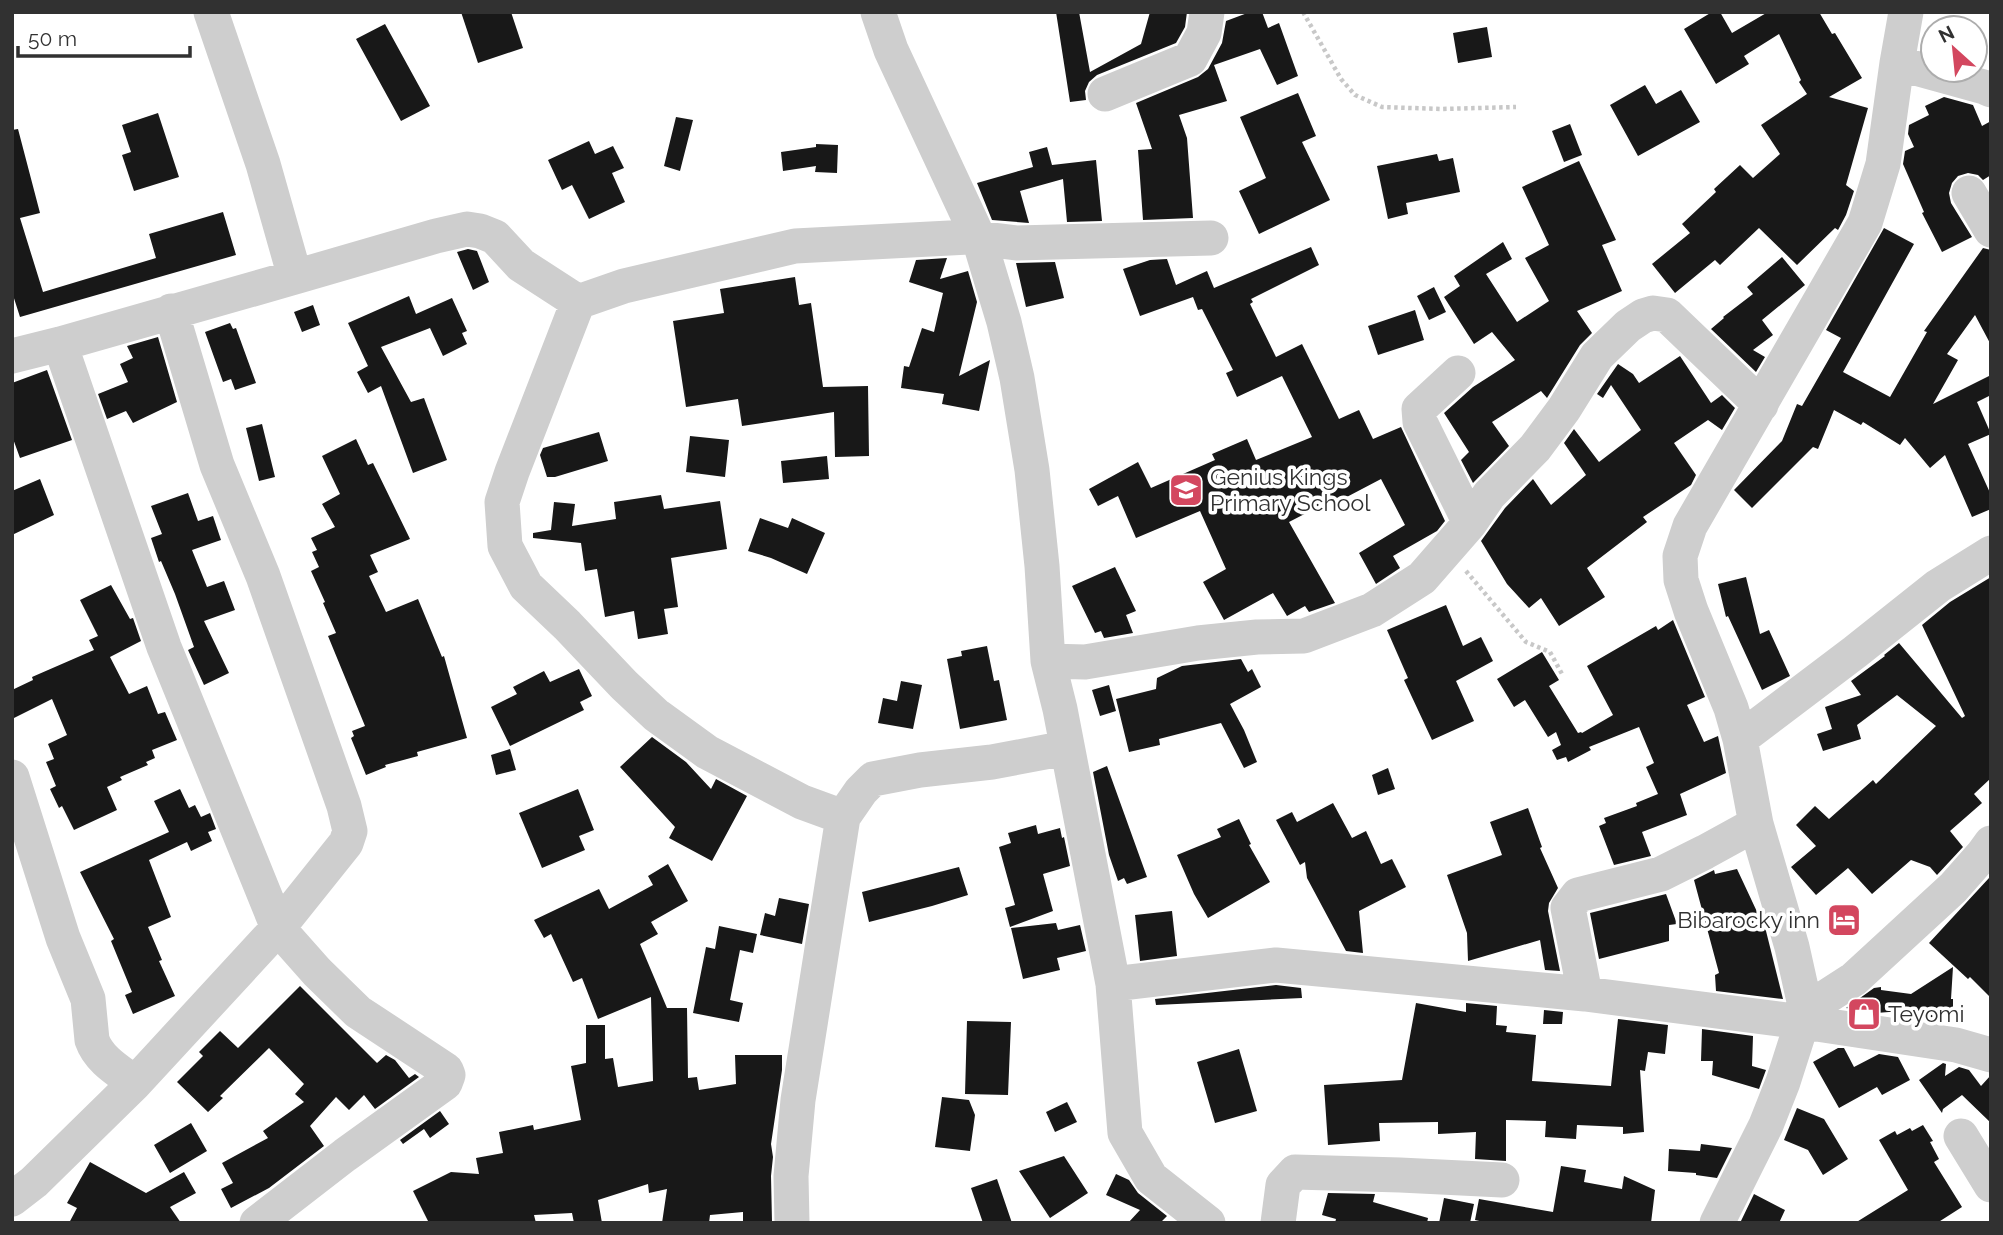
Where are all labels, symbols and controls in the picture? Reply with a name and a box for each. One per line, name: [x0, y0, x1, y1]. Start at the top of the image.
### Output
scale bar: [18, 14, 189, 58]
north arrow: [1919, 14, 1989, 84]
text: N: [1935, 21, 1958, 47]
text: 50 m: [28, 26, 77, 51]
place label: Genius Kings Primary School: [1210, 463, 1371, 516]
school or university icon: Genius Kings Primary School: [1167, 471, 1205, 509]
hotel icon: Bibarocky inn: [1825, 901, 1863, 939]
place label: Bibarocky inn: [1677, 906, 1820, 933]
shop icon: Teyomi: [1845, 995, 1883, 1033]
place label: Teyomi: [1888, 1000, 1965, 1027]

